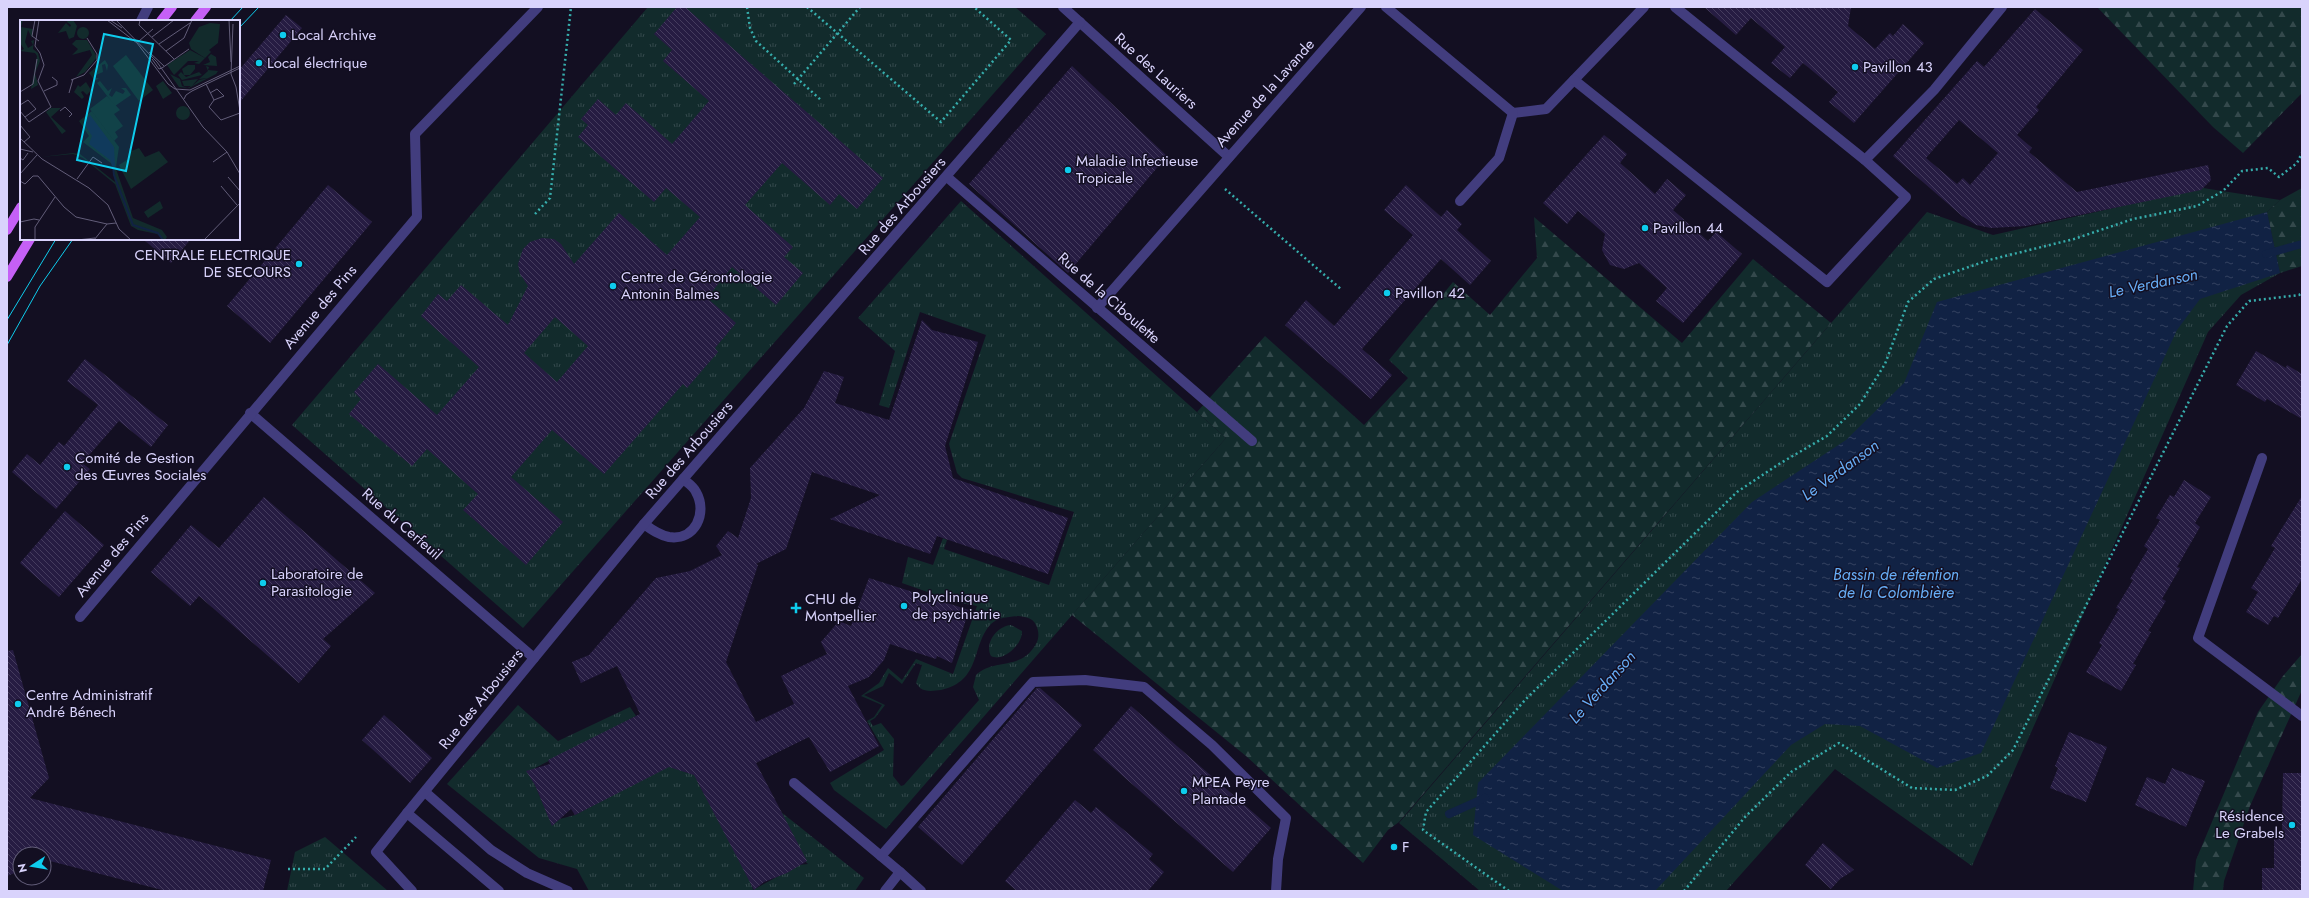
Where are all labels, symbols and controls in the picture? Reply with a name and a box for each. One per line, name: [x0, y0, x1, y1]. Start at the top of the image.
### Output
inset map: [20, 20, 240, 240]
place label: Local Archive: [291, 24, 376, 46]
street label: Rue des Lauriers: [1110, 28, 1202, 114]
marker: Local Archive: [278, 30, 288, 40]
street label: Avenue de la Lavande: [1210, 34, 1320, 152]
place label: Local électrique: [267, 52, 367, 74]
place label: Pavillon 43: [1863, 56, 1933, 78]
marker: Local électrique: [254, 58, 264, 68]
marker: Pavillon 43: [1850, 62, 1860, 72]
place label: Maladie Infectieuse Tropicale: [1076, 150, 1199, 189]
street label: Rue des Arbousiers: [853, 152, 951, 260]
marker: Maladie Infectieuse Tropicale: [1063, 165, 1073, 175]
place label: Pavillon 44: [1653, 217, 1724, 239]
marker: Pavillon 44: [1640, 223, 1650, 233]
place label: CENTRALE ELECTRIQUE DE SECOURS: [134, 244, 291, 283]
street label: Rue de la Ciboulette: [1053, 247, 1165, 349]
marker: CENTRALE ELECTRIQUE DE SECOURS: [294, 259, 304, 269]
street label: Avenue des Pins: [278, 260, 362, 354]
water label: Le Verdanson: [2106, 262, 2200, 304]
place label: Centre de Gérontologie Antonin Balmes: [621, 266, 773, 305]
marker: Centre de Gérontologie Antonin Balmes: [608, 281, 618, 291]
place label: Pavillon 42: [1395, 282, 1465, 304]
marker: Pavillon 42: [1382, 288, 1392, 298]
street label: Rue des Arbousiers: [640, 396, 738, 504]
water label: Le Verdanson: [1796, 434, 1884, 506]
place label: Comité de Gestion des Œuvres Sociales: [75, 447, 206, 486]
marker: Comité de Gestion des Œuvres Sociales: [62, 462, 72, 472]
street label: Rue du Cerfeuil: [357, 483, 447, 565]
street label: Avenue des Pins: [70, 508, 154, 602]
place label: Laboratoire de Parasitologie: [271, 563, 363, 602]
water label: Bassin de rétention de la Colombière: [1833, 563, 1959, 604]
marker: Laboratoire de Parasitologie: [258, 578, 268, 588]
place label: Polyclinique de psychiatrie: [912, 586, 1000, 625]
place label: CHU de Montpellier: [805, 588, 878, 627]
marker: Polyclinique de psychiatrie: [899, 601, 909, 611]
marker: CHU de Montpellier: [790, 602, 802, 614]
street label: Rue des Arbousiers: [433, 644, 529, 754]
water label: Le Verdanson: [1563, 646, 1641, 728]
place label: Centre Administratif André Bénech: [26, 684, 153, 723]
marker: Centre Administratif André Bénech: [13, 699, 23, 709]
place label: MPEA Peyre Plantade: [1192, 771, 1270, 810]
marker: MPEA Peyre Plantade: [1179, 786, 1189, 796]
place label: Résidence Le Grabels: [2215, 805, 2284, 844]
marker: Résidence Le Grabels: [2287, 820, 2297, 830]
place label: F: [1402, 836, 1410, 858]
marker: F: [1389, 842, 1399, 852]
north arrow: [12, 846, 52, 886]
text: N: [13, 862, 31, 874]

